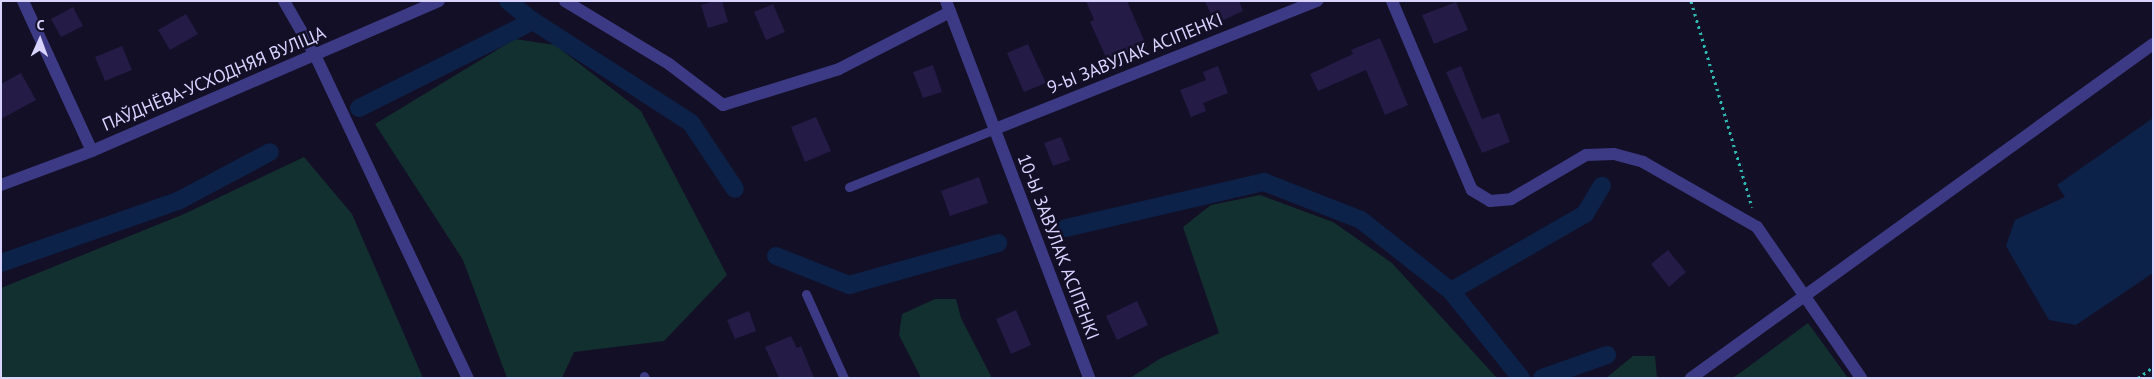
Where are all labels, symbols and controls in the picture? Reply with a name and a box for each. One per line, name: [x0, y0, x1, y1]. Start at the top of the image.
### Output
street label: 9-Ы ЗАВУЛАК АСІПЕНКІ: [1044, 9, 1226, 99]
north arrow: [15, 15, 65, 65]
text: С: [36, 16, 45, 34]
street label: ПАЎДНЁВА-УСХОДНЯЯ ВУЛІЦА: [99, 22, 329, 136]
street label: 10-Ы ЗАВУЛАК АСІПЕНКІ: [1012, 151, 1104, 343]

